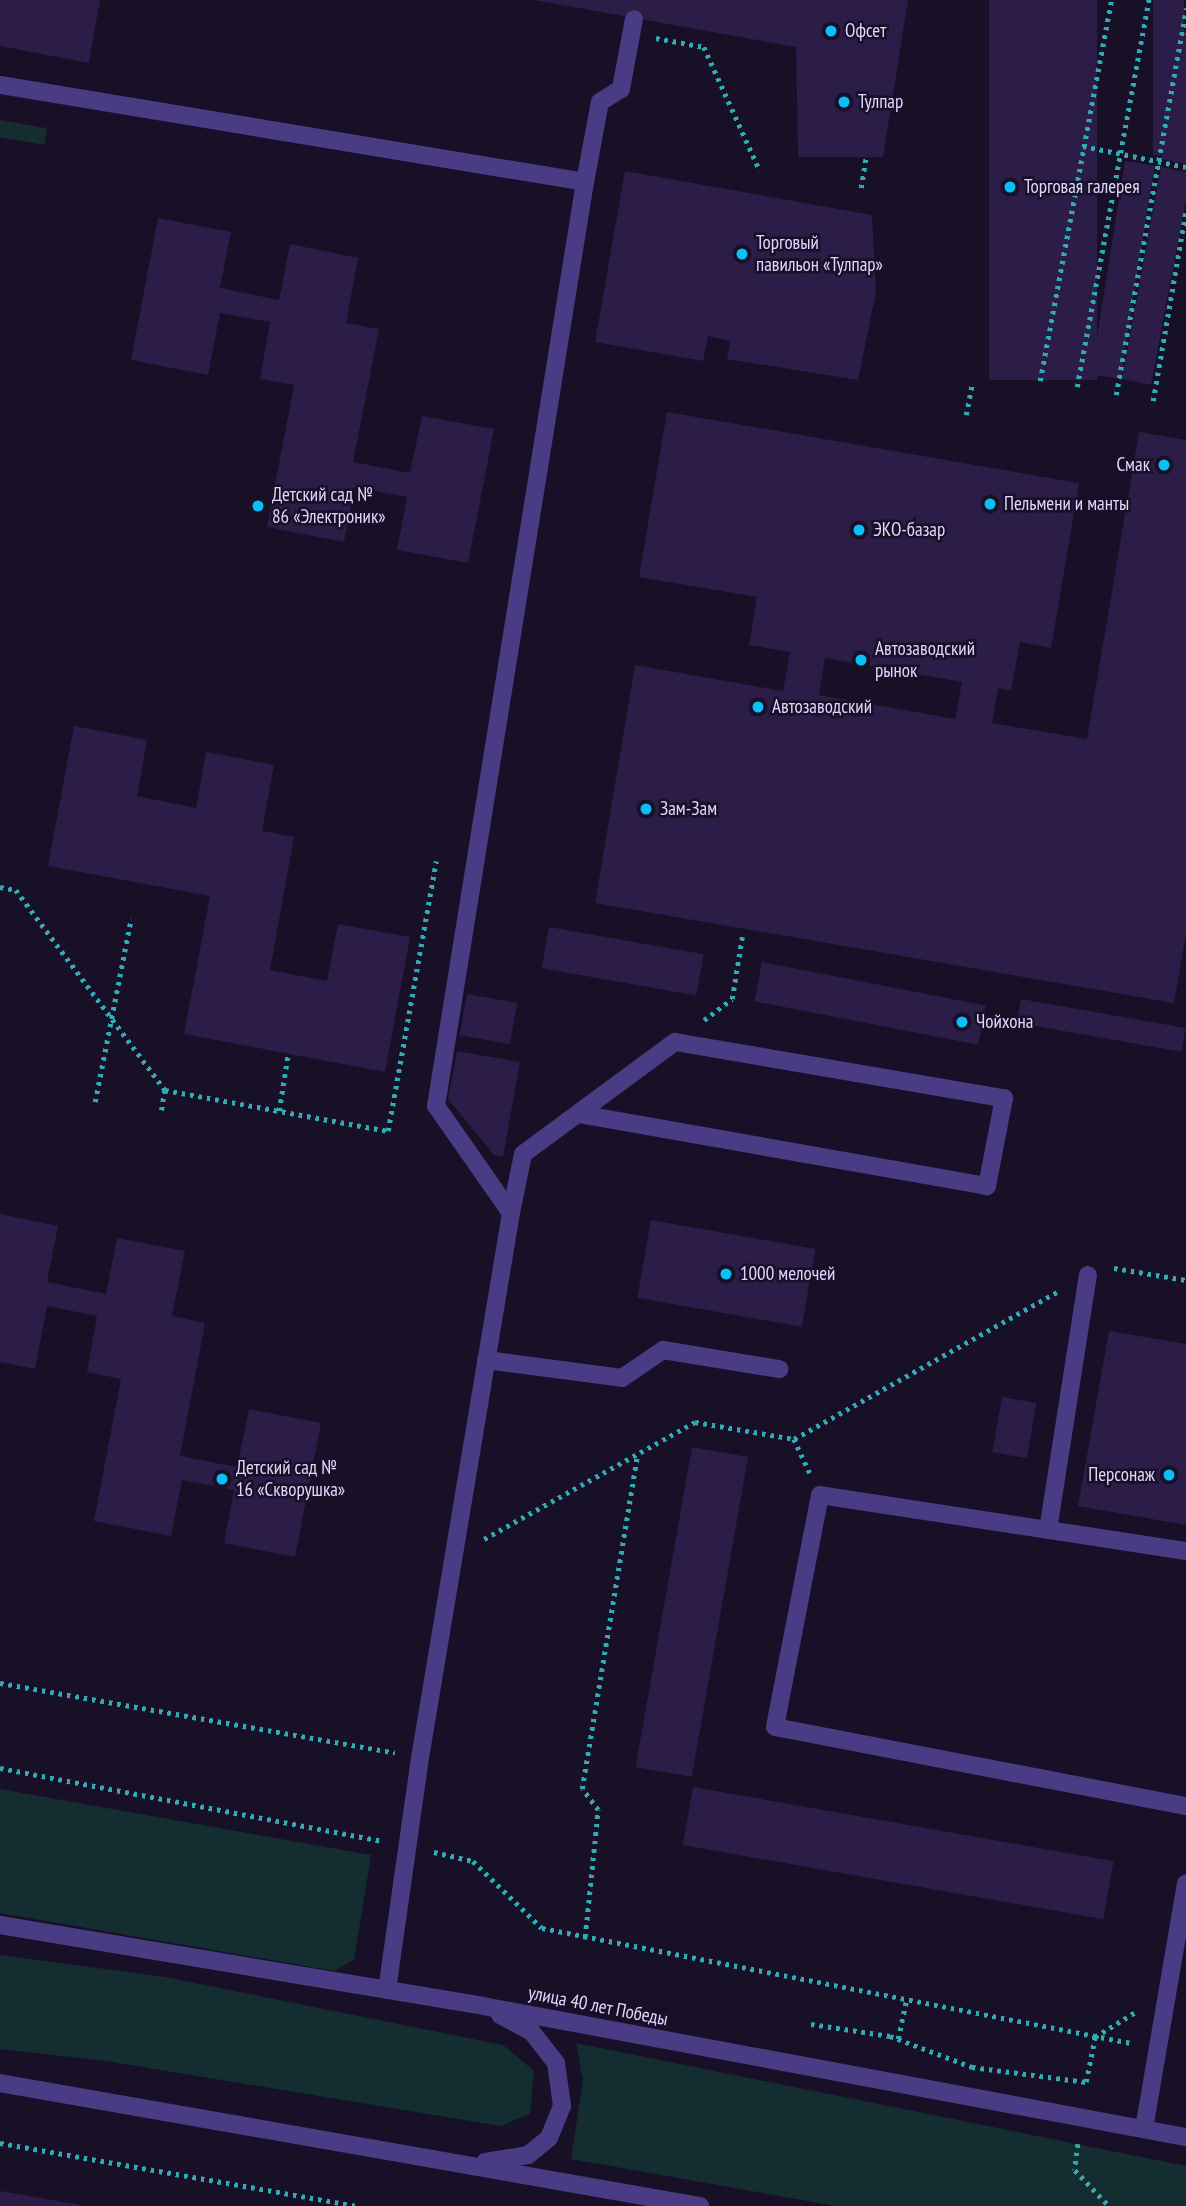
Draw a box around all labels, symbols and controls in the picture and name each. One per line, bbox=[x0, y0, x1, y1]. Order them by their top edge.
place label: Офсет bbox=[845, 20, 886, 42]
marker: Офсет bbox=[823, 23, 839, 39]
place label: Тулпар bbox=[858, 91, 903, 113]
marker: Тулпар bbox=[836, 94, 852, 110]
place label: Торговая галерея bbox=[1024, 176, 1140, 198]
marker: Торговая галерея bbox=[1002, 179, 1018, 195]
place label: Торговый павильон «Тулпар» bbox=[756, 232, 883, 276]
marker: Торговый павильон «Тулпар» bbox=[734, 246, 750, 262]
place label: Смак bbox=[1116, 454, 1150, 476]
marker: Смак bbox=[1156, 457, 1172, 473]
place label: Детский сад № 86 «Электроник» bbox=[272, 484, 386, 528]
place label: Пельмени и манты bbox=[1004, 493, 1129, 515]
marker: Пельмени и манты bbox=[982, 496, 998, 512]
marker: Детский сад № 86 «Электроник» bbox=[250, 498, 266, 514]
place label: ЭКО-базар bbox=[873, 519, 945, 541]
marker: ЭКО-базар bbox=[851, 522, 867, 538]
place label: Автозаводский рынок bbox=[875, 638, 975, 682]
marker: Автозаводский рынок bbox=[853, 652, 869, 668]
place label: Автозаводский bbox=[772, 696, 872, 718]
marker: Автозаводский bbox=[750, 699, 766, 715]
place label: Зам-Зам bbox=[660, 798, 717, 820]
marker: Зам-Зам bbox=[638, 801, 654, 817]
place label: Чойхона bbox=[976, 1011, 1033, 1033]
marker: Чойхона bbox=[954, 1014, 970, 1030]
place label: 1000 мелочей bbox=[740, 1263, 835, 1285]
marker: 1000 мелочей bbox=[718, 1266, 734, 1282]
place label: Детский сад № 16 «Скворушка» bbox=[236, 1457, 345, 1501]
place label: Персонаж bbox=[1088, 1464, 1155, 1486]
marker: Персонаж bbox=[1161, 1467, 1177, 1483]
marker: Детский сад № 16 «Скворушка» bbox=[214, 1471, 230, 1487]
street label: улица 40 лет Победы bbox=[526, 1981, 670, 2031]

